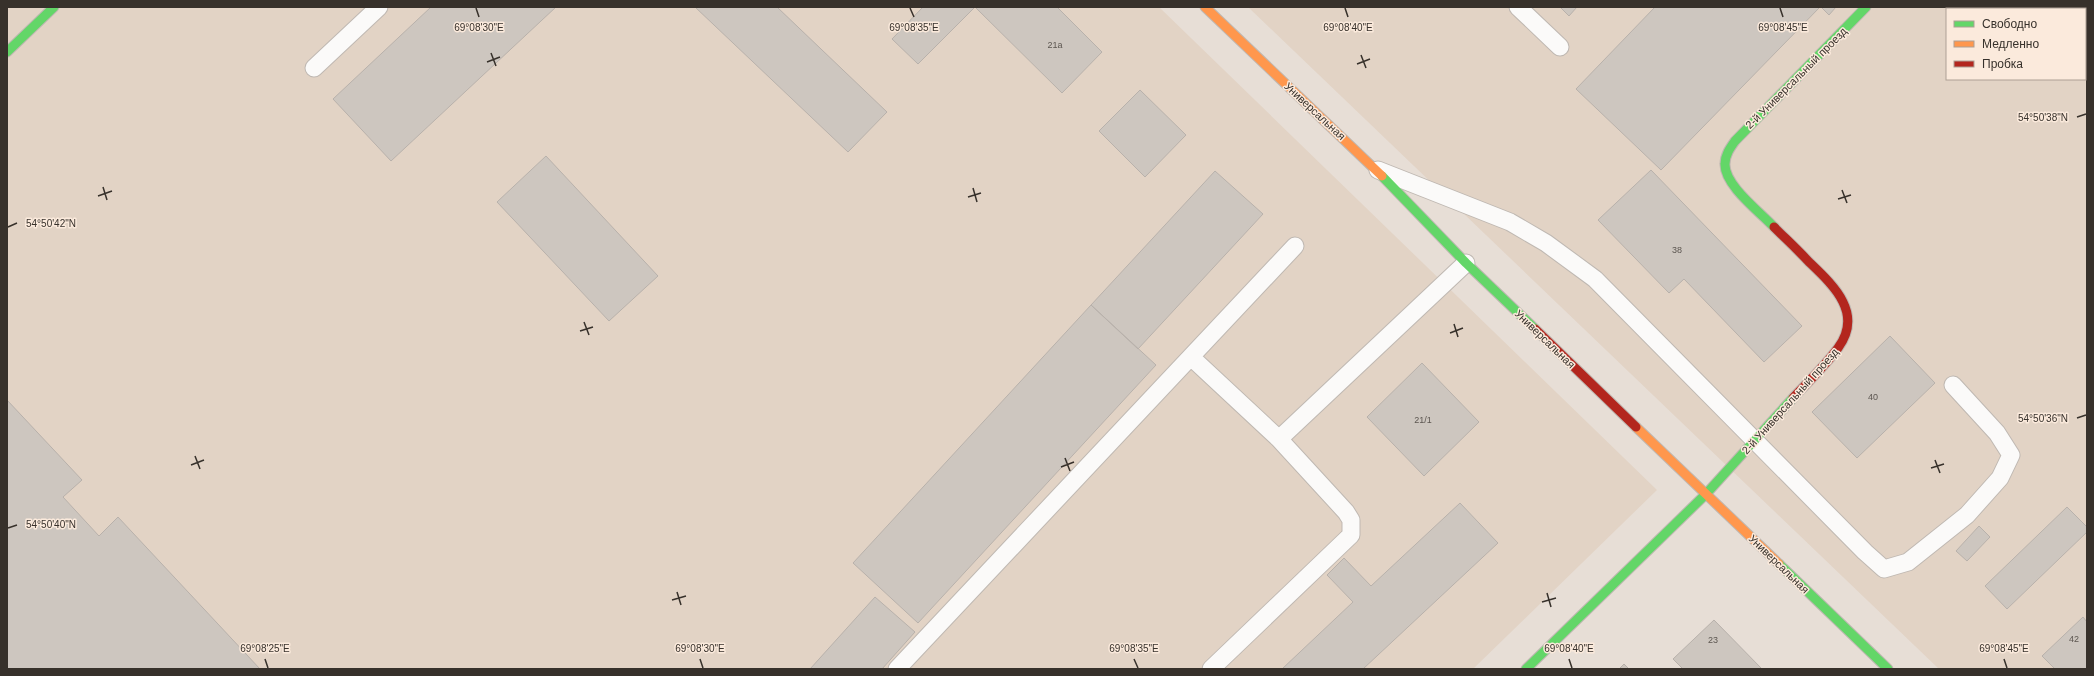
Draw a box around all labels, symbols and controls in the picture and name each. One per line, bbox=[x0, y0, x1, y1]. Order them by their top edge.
legend bbox=[1946, 8, 2086, 80]
text: Свободно bbox=[1982, 17, 2037, 31]
text: 69°08'30"E bbox=[454, 22, 504, 33]
text: 69°08'35"E bbox=[889, 22, 939, 33]
text: 69°08'40"E bbox=[1323, 22, 1373, 33]
text: 69°08'45"E bbox=[1758, 22, 1808, 33]
street label: 2-й Универсальный проезд bbox=[1743, 25, 1849, 131]
text: Медленно bbox=[1982, 37, 2039, 51]
house number: 21а bbox=[1047, 40, 1063, 50]
text: Пробка bbox=[1982, 57, 2023, 71]
street label: Универсальная bbox=[1282, 80, 1348, 142]
text: 54°50'38"N bbox=[2018, 112, 2068, 123]
text: 54°50'42"N bbox=[26, 218, 76, 229]
house number: 38 bbox=[1672, 245, 1682, 255]
street label: Универсальная bbox=[1513, 307, 1577, 371]
street label: 2-й Универсальный проезд bbox=[1739, 345, 1841, 456]
house number: 40 bbox=[1868, 392, 1878, 402]
text: 54°50'36"N bbox=[2018, 413, 2068, 424]
house number: 21/1 bbox=[1414, 415, 1432, 425]
text: 54°50'40"N bbox=[26, 519, 76, 530]
street label: Универсальная bbox=[1747, 532, 1811, 596]
house number: 42 bbox=[2069, 634, 2079, 644]
house number: 23 bbox=[1708, 635, 1718, 645]
text: 69°08'25"E bbox=[240, 643, 290, 654]
text: 69°08'30"E bbox=[675, 643, 725, 654]
text: 69°08'35"E bbox=[1109, 643, 1159, 654]
text: 69°08'40"E bbox=[1544, 643, 1594, 654]
text: 69°08'45"E bbox=[1979, 643, 2029, 654]

